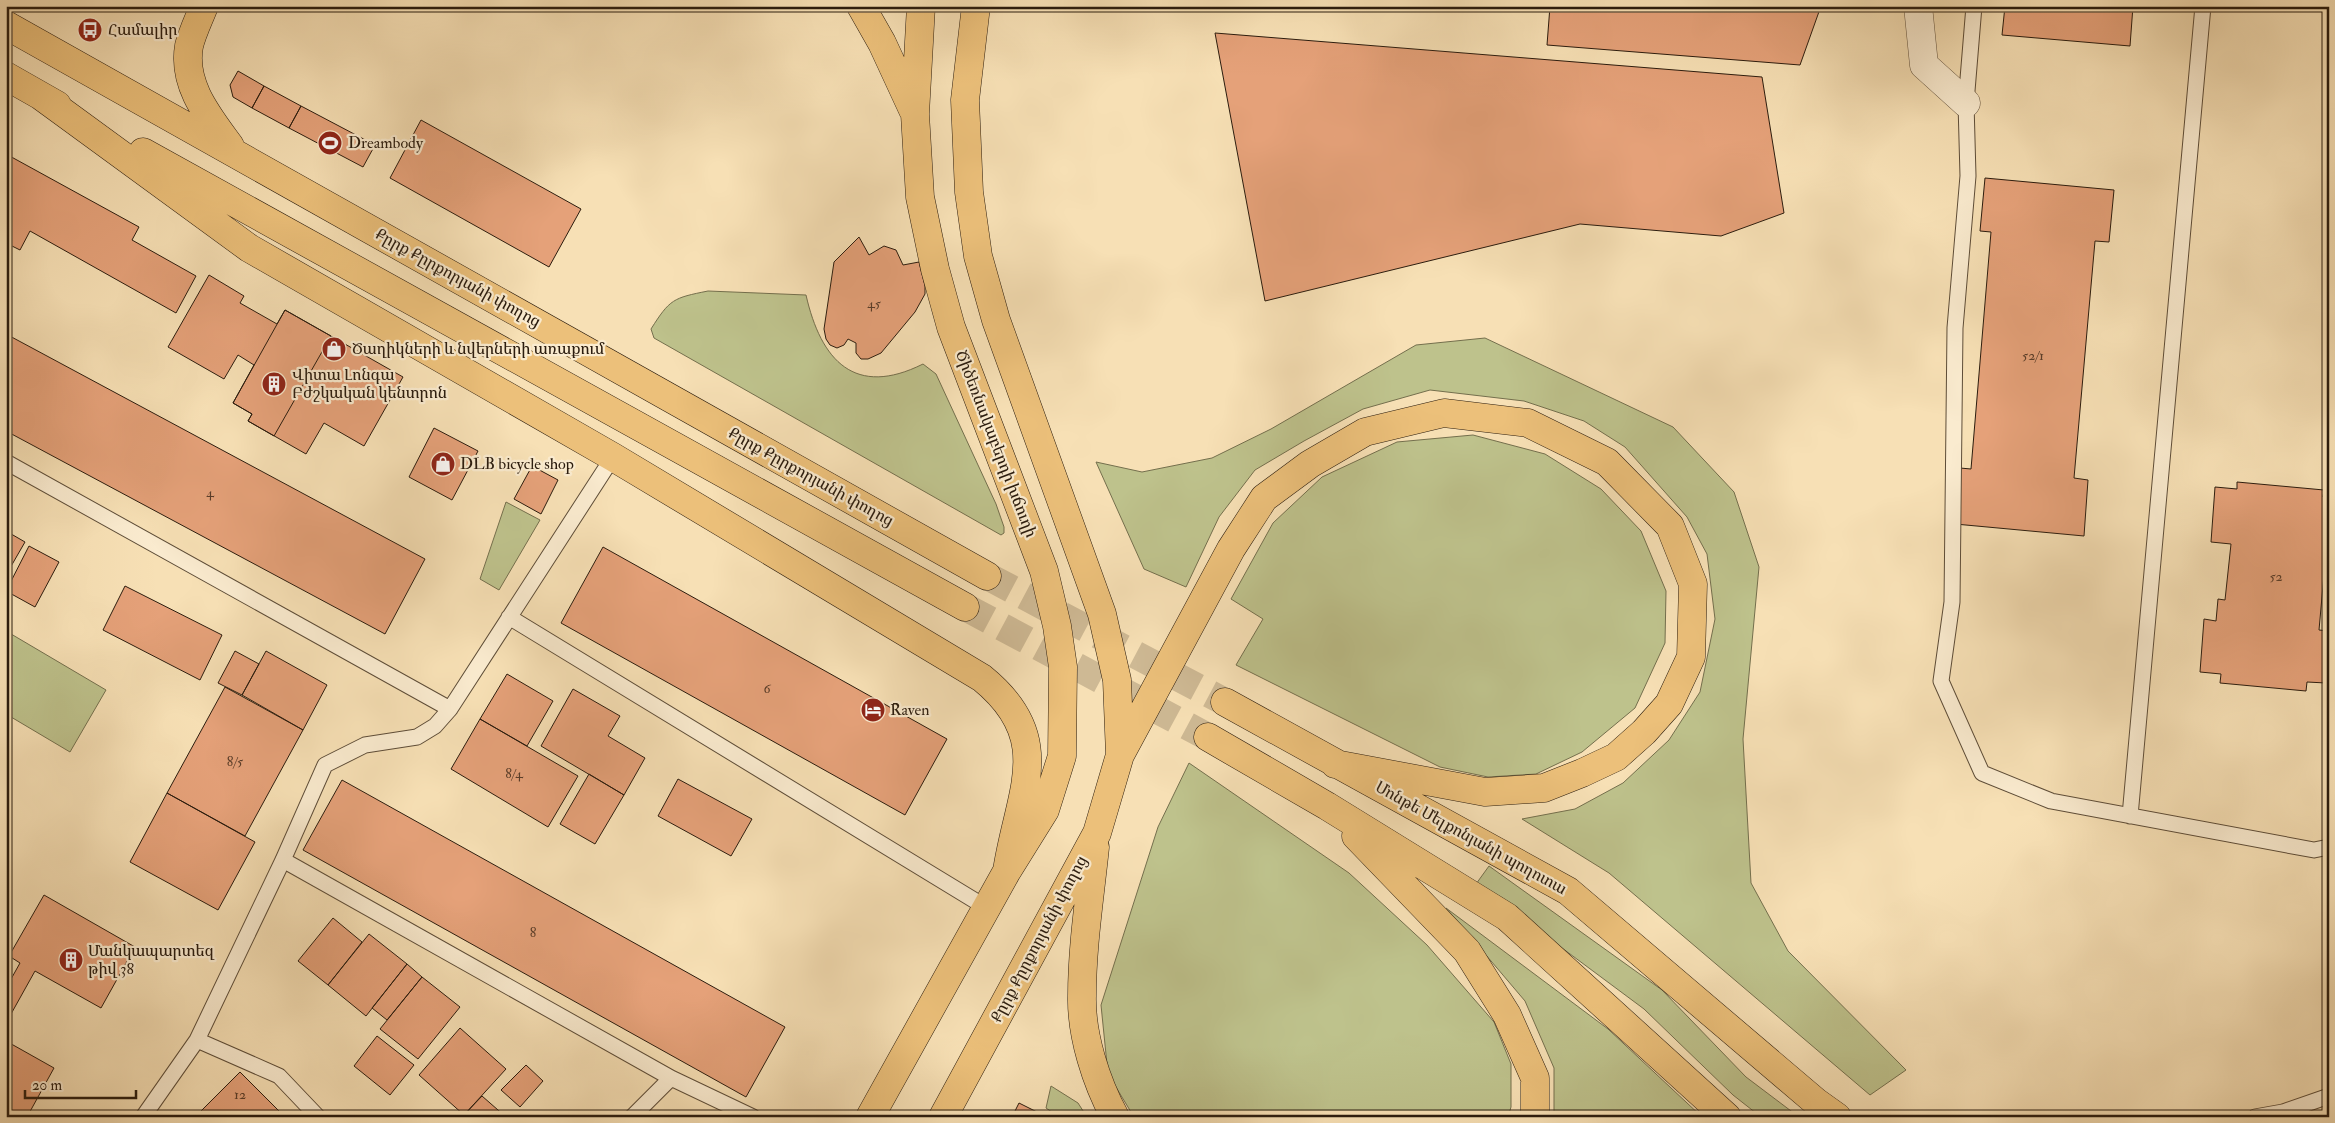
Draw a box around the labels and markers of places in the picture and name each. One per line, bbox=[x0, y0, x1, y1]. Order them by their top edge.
bus stop icon: Համալիր bbox=[77, 17, 103, 43]
place label: Համալիր bbox=[108, 20, 177, 40]
sports icon: Dreambody bbox=[317, 130, 343, 156]
place label: Dreambody bbox=[348, 133, 424, 153]
shop icon: Ծաղիկների և նվերների առաքում bbox=[321, 336, 347, 362]
place label: Ծաղիկների և նվերների առաքում bbox=[352, 339, 605, 359]
place label: Վիտա Լոնգա Բժշկական կենտրոն bbox=[292, 365, 447, 403]
building icon: Վիտա Լոնգա Բժշկական կենտրոն bbox=[261, 371, 287, 397]
shop icon: DLB bicycle shop bbox=[430, 451, 456, 477]
place label: DLB bicycle shop bbox=[460, 454, 574, 475]
hotel icon: Raven bbox=[860, 697, 886, 723]
place label: Raven bbox=[890, 700, 929, 720]
place label: Մանկապարտեզ թիվ 38 bbox=[88, 941, 214, 979]
building icon: Մանկապարտեզ թիվ 38 bbox=[58, 947, 84, 973]

